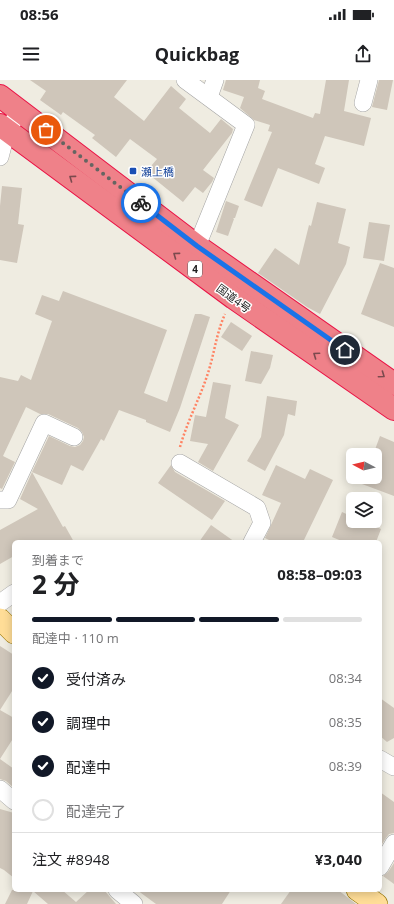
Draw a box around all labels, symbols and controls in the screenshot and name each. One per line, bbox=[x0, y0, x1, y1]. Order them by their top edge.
text: 08:56 bbox=[20, 4, 59, 24]
text: Quickbag bbox=[155, 42, 239, 66]
icon: menu bbox=[20, 43, 42, 65]
icon: share bbox=[352, 43, 374, 65]
pin bbox=[29, 113, 63, 147]
icon: bag bbox=[35, 119, 57, 141]
place label: 瀬上橋 bbox=[141, 164, 174, 179]
marker: 瀬上橋 bbox=[128, 166, 138, 176]
one-way arrow bbox=[69, 176, 76, 183]
courier bbox=[121, 183, 161, 223]
icon: bike bbox=[130, 192, 152, 214]
one-way arrow bbox=[173, 252, 180, 260]
road number: 4 bbox=[188, 261, 202, 277]
street label: 国道4号 bbox=[214, 280, 254, 316]
pin bbox=[328, 333, 362, 367]
icon: home bbox=[334, 339, 356, 361]
one-way arrow bbox=[313, 352, 320, 360]
one-way arrow bbox=[377, 370, 384, 377]
north arrow bbox=[346, 448, 382, 484]
map controls bbox=[346, 448, 382, 528]
button: layers bbox=[346, 492, 382, 528]
text: 到着まで bbox=[32, 551, 84, 569]
text: 08:58–09:03 bbox=[277, 564, 362, 584]
text: 2 分 bbox=[32, 566, 80, 602]
text: 配達中 · 110 m bbox=[32, 629, 119, 647]
icon: check bbox=[32, 667, 54, 689]
text: 受付済み bbox=[66, 669, 126, 689]
text: 08:34 bbox=[329, 669, 362, 687]
icon: check bbox=[32, 711, 54, 733]
text: 調理中 bbox=[66, 713, 111, 733]
text: 08:35 bbox=[329, 713, 362, 731]
icon: check bbox=[32, 755, 54, 777]
text: 配達中 bbox=[66, 757, 111, 777]
text: 08:39 bbox=[329, 757, 362, 775]
text: 配達完了 bbox=[66, 801, 126, 821]
text: 注文 #8948 bbox=[32, 849, 110, 869]
text: ¥3,040 bbox=[315, 849, 362, 869]

